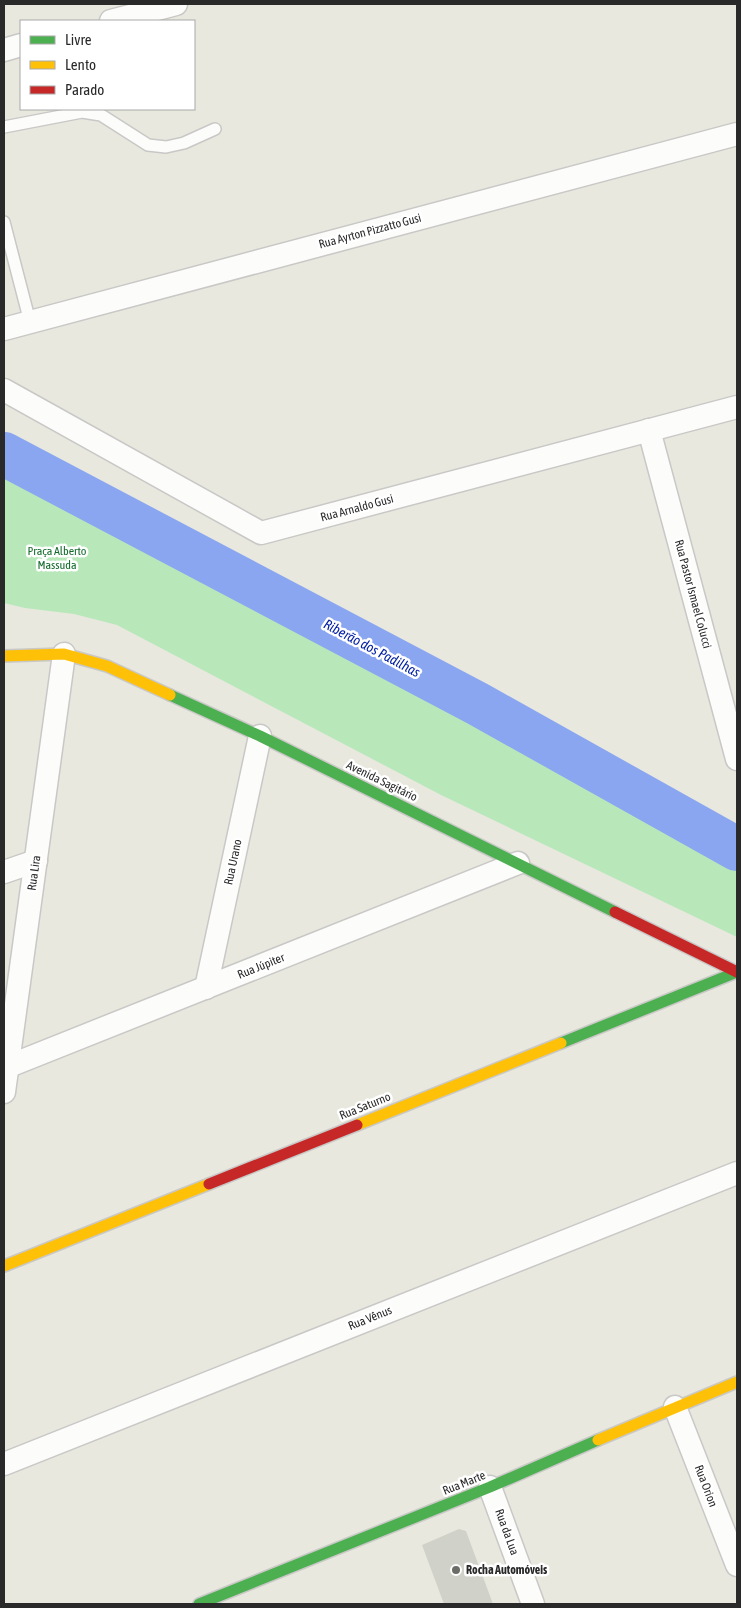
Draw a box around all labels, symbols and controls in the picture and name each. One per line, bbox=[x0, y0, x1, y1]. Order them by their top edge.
legend bbox=[20, 20, 195, 110]
text: Livre bbox=[65, 31, 92, 48]
text: Lento bbox=[65, 56, 96, 73]
text: Parado bbox=[65, 81, 104, 98]
street label: Rua Ayrton Pizzatto Gusi bbox=[317, 211, 423, 251]
street label: Rua Arnaldo Gusi bbox=[319, 492, 395, 524]
street label: Rua Pastor Ismael Colucci bbox=[672, 538, 714, 650]
park label: Praça Alberto Massuda bbox=[27, 544, 87, 572]
water label: Riberão dos Padilhas bbox=[321, 616, 423, 680]
street label: Avenida Sagitário bbox=[344, 758, 420, 804]
street label: Rua Urano bbox=[221, 837, 245, 886]
street label: Rua Lira bbox=[25, 855, 43, 891]
street label: Rua Júpiter bbox=[235, 950, 287, 982]
street label: Rua Saturno bbox=[337, 1089, 393, 1123]
street label: Rua Vênus bbox=[346, 1303, 394, 1333]
street label: Rua Orion bbox=[692, 1463, 720, 1509]
street label: Rua Marte bbox=[441, 1468, 487, 1498]
street label: Rua da Lua bbox=[492, 1507, 522, 1557]
place label: Rocha Automóveis bbox=[466, 1563, 548, 1577]
marker: Rocha Automóveis bbox=[450, 1564, 462, 1576]

